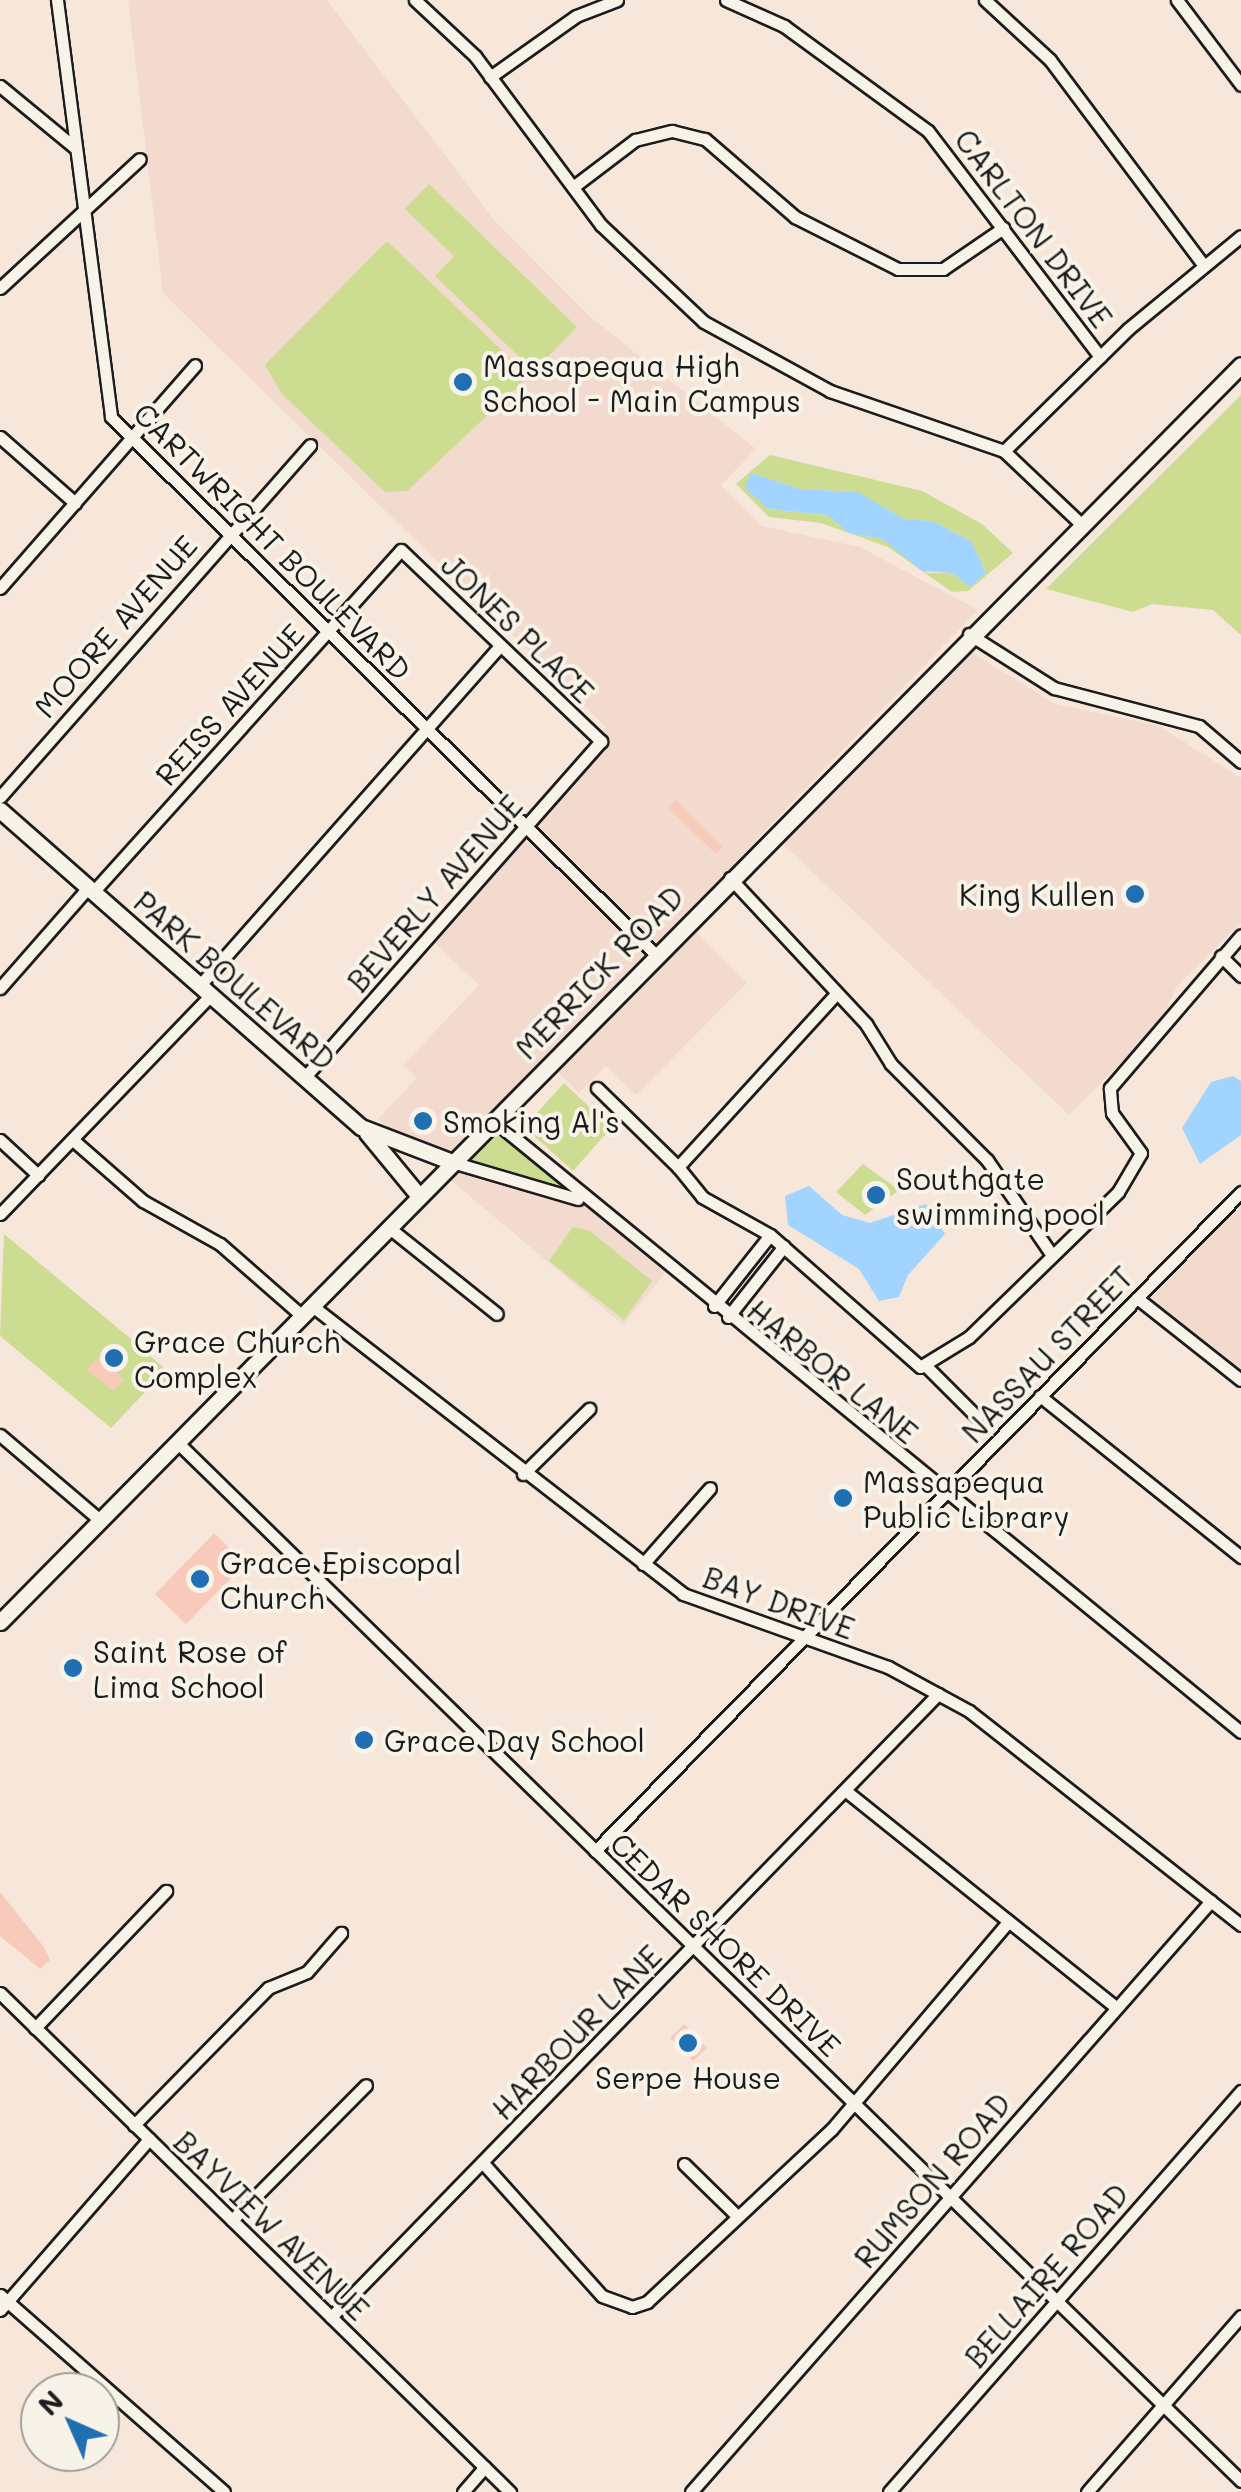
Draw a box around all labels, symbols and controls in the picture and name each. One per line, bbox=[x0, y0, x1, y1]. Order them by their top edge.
street label: CARLTON DRIVE bbox=[948, 122, 1120, 334]
place label: Massapequa High School - Main Campus bbox=[483, 347, 801, 418]
marker: Massapequa High School - Main Campus bbox=[452, 371, 474, 393]
street label: CARTWRIGHT BOULEVARD bbox=[127, 395, 419, 687]
street label: MOORE AVENUE bbox=[26, 528, 204, 724]
street label: JONES PLACE bbox=[434, 546, 602, 710]
street label: REISS AVENUE bbox=[147, 616, 311, 792]
street label: BEVERLY AVENUE bbox=[339, 787, 529, 999]
place label: King Kullen bbox=[959, 876, 1115, 912]
street label: MERRICK ROAD bbox=[507, 878, 691, 1066]
street label: PARK BOULEVARD bbox=[127, 883, 343, 1077]
marker: King Kullen bbox=[1124, 883, 1146, 905]
place label: Smoking Al's bbox=[443, 1103, 620, 1139]
marker: Smoking Al's bbox=[412, 1110, 434, 1132]
place label: Southgate swimming pool bbox=[896, 1160, 1105, 1230]
marker: Southgate swimming pool bbox=[865, 1184, 887, 1206]
street label: NASSAU STREET bbox=[954, 1258, 1140, 1450]
street label: HARBOR LANE bbox=[741, 1291, 925, 1451]
place label: Grace Church Complex bbox=[134, 1323, 340, 1394]
marker: Grace Church Complex bbox=[103, 1347, 125, 1369]
place label: Massapequa Public Library bbox=[863, 1463, 1069, 1534]
marker: Massapequa Public Library bbox=[832, 1487, 854, 1509]
place label: Grace Episcopal Church bbox=[220, 1544, 461, 1614]
street label: BAY DRIVE bbox=[699, 1558, 859, 1646]
marker: Grace Episcopal Church bbox=[189, 1568, 211, 1590]
place label: Saint Rose of Lima School bbox=[93, 1633, 286, 1704]
marker: Saint Rose of Lima School bbox=[62, 1657, 84, 1679]
place label: Grace Day School bbox=[384, 1722, 645, 1758]
marker: Grace Day School bbox=[353, 1729, 375, 1751]
street label: CEDAR SHORE DRIVE bbox=[603, 1825, 849, 2063]
street label: HARBOUR LANE bbox=[484, 1937, 668, 2127]
marker: Serpe House bbox=[677, 2032, 699, 2054]
place label: Serpe House bbox=[595, 2059, 781, 2095]
street label: RUMSON ROAD bbox=[846, 2085, 1018, 2275]
street label: BAYVIEW AVENUE bbox=[167, 2123, 377, 2327]
street label: BELLAIRE ROAD bbox=[956, 2176, 1136, 2374]
north arrow bbox=[20, 2372, 120, 2472]
text: N bbox=[30, 2382, 70, 2422]

